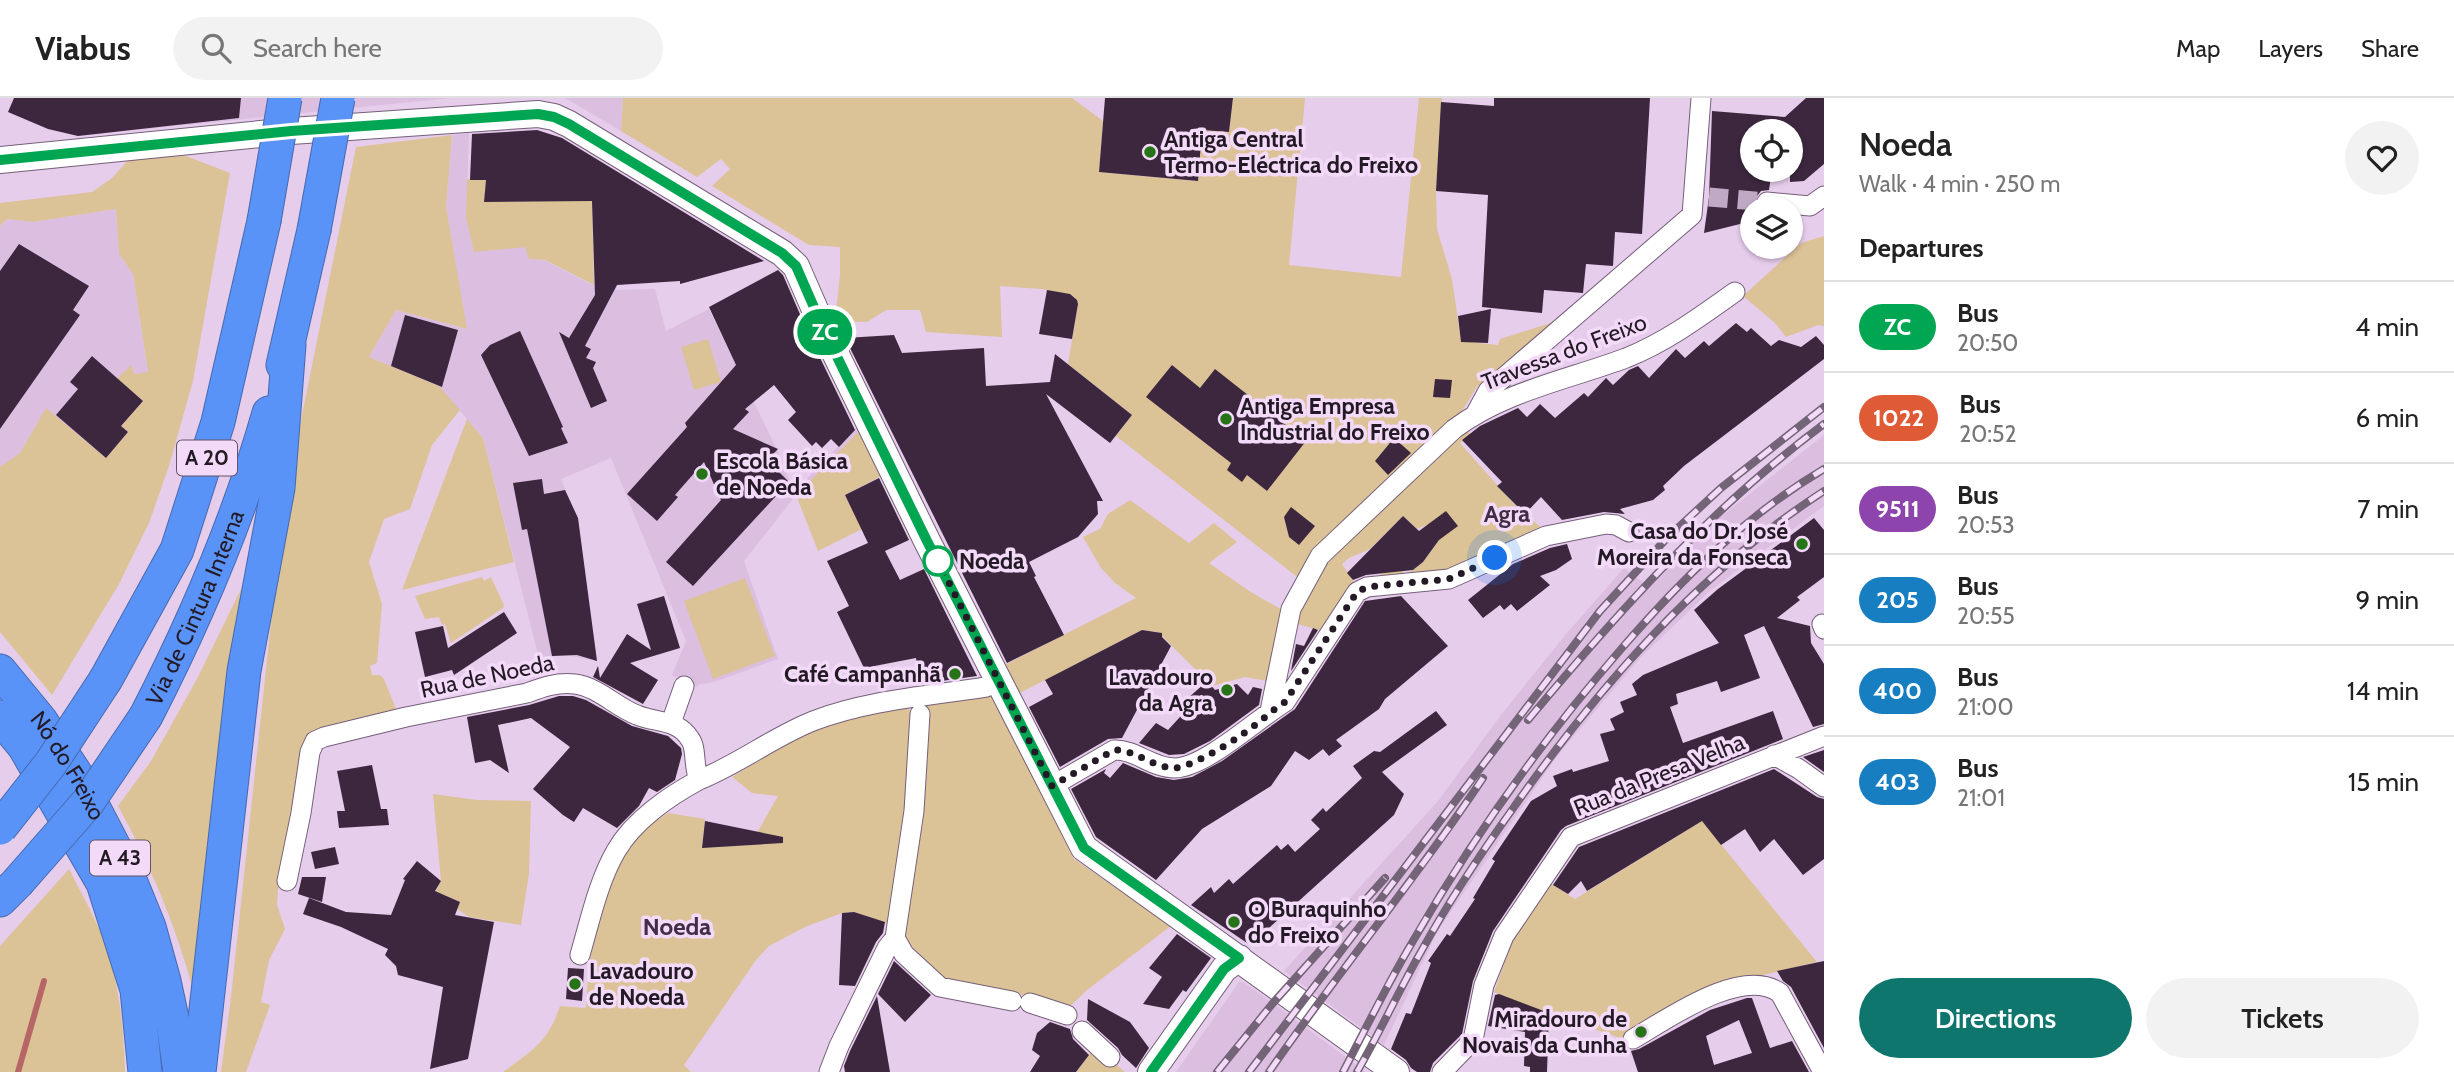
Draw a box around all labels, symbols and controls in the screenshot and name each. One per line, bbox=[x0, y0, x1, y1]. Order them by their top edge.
search box bbox=[173, 17, 663, 80]
text: Viabus bbox=[35, 28, 131, 68]
icon: search bbox=[197, 29, 235, 67]
text: Search here bbox=[253, 32, 382, 64]
text: Map bbox=[2176, 34, 2220, 63]
text: Layers bbox=[2258, 34, 2323, 63]
text: Share bbox=[2361, 34, 2419, 63]
map controls bbox=[1740, 119, 1803, 259]
button: locate bbox=[1740, 119, 1803, 182]
button: heart bbox=[2345, 121, 2419, 195]
text: Noeda bbox=[1859, 124, 1952, 164]
place label: Antiga Central Termo-Eléctrica do Freixo bbox=[1164, 125, 1418, 179]
marker: Antiga Central Termo-Eléctrica do Freixo bbox=[1142, 144, 1158, 160]
text: Walk · 4 min · 250 m bbox=[1859, 170, 2061, 198]
button: layers bbox=[1740, 196, 1803, 259]
text: Departures bbox=[1859, 232, 1983, 264]
text: Bus bbox=[1957, 297, 1998, 329]
street label: Travessa do Freixo bbox=[1478, 308, 1650, 396]
line badge: ZC bbox=[794, 309, 856, 355]
text: 4 min bbox=[2355, 311, 2419, 343]
text: ZC bbox=[1884, 312, 1911, 341]
text: ZC bbox=[811, 317, 839, 346]
text: 20:50 bbox=[1957, 329, 2018, 357]
text: Bus bbox=[1959, 388, 2001, 420]
place label: Antiga Empresa Industrial do Freixo bbox=[1240, 392, 1430, 446]
text: 6 min bbox=[2356, 402, 2419, 434]
text: 1022 bbox=[1873, 403, 1924, 432]
marker: Antiga Empresa Industrial do Freixo bbox=[1218, 411, 1234, 427]
text: 20:52 bbox=[1959, 420, 2017, 448]
road number: A 20 bbox=[177, 440, 237, 476]
place label: Escola Básica de Noeda bbox=[716, 447, 849, 501]
marker: Escola Básica de Noeda bbox=[694, 466, 710, 482]
text: Bus bbox=[1957, 479, 1998, 511]
text: 7 min bbox=[2357, 493, 2419, 525]
text: 9511 bbox=[1875, 494, 1920, 523]
district label: Agra bbox=[1484, 499, 1530, 528]
street label: Via de Cintura Interna bbox=[140, 506, 250, 710]
text: 20:53 bbox=[1957, 511, 2015, 539]
place label: Casa do Dr. José Moreira da Fonseca bbox=[1597, 517, 1789, 571]
marker: Casa do Dr. José Moreira da Fonseca bbox=[1794, 536, 1810, 552]
your location bbox=[1477, 540, 1512, 575]
marker: Noeda bbox=[923, 546, 953, 576]
place label: Noeda bbox=[959, 547, 1025, 575]
text: Bus bbox=[1957, 570, 1998, 602]
text: 9 min bbox=[2356, 584, 2419, 616]
text: 205 bbox=[1876, 585, 1919, 614]
text: 20:55 bbox=[1957, 602, 2015, 630]
street label: Rua de Noeda bbox=[418, 648, 556, 704]
place label: Café Campanhã bbox=[784, 660, 942, 688]
text: Bus bbox=[1957, 661, 1998, 693]
place label: Lavadouro da Agra bbox=[1108, 663, 1214, 717]
marker: Café Campanhã bbox=[947, 666, 963, 682]
text: 14 min bbox=[2347, 675, 2419, 707]
text: 400 bbox=[1873, 676, 1922, 705]
marker: Lavadouro da Agra bbox=[1219, 682, 1235, 698]
text: 21:00 bbox=[1957, 693, 2013, 721]
street label: Nó do Freixo bbox=[25, 705, 111, 825]
street label: Rua da Presa Velha bbox=[1570, 728, 1748, 822]
text: Bus bbox=[1957, 752, 1998, 784]
text: 15 min bbox=[2348, 766, 2419, 798]
text: 403 bbox=[1875, 767, 1920, 796]
text: 21:01 bbox=[1957, 784, 2005, 812]
road number: A 43 bbox=[90, 840, 150, 876]
place label: O Buraquinho do Freixo bbox=[1248, 895, 1386, 949]
district label: Noeda bbox=[643, 912, 711, 941]
marker: O Buraquinho do Freixo bbox=[1226, 914, 1242, 930]
place label: Lavadouro de Noeda bbox=[589, 957, 694, 1011]
marker: Lavadouro de Noeda bbox=[567, 976, 583, 992]
button: Directions bbox=[1859, 978, 2132, 1058]
button: Tickets bbox=[2146, 978, 2419, 1058]
place label: Miradouro de Novais da Cunha bbox=[1462, 1005, 1628, 1059]
marker: Miradouro de Novais da Cunha bbox=[1633, 1024, 1649, 1040]

